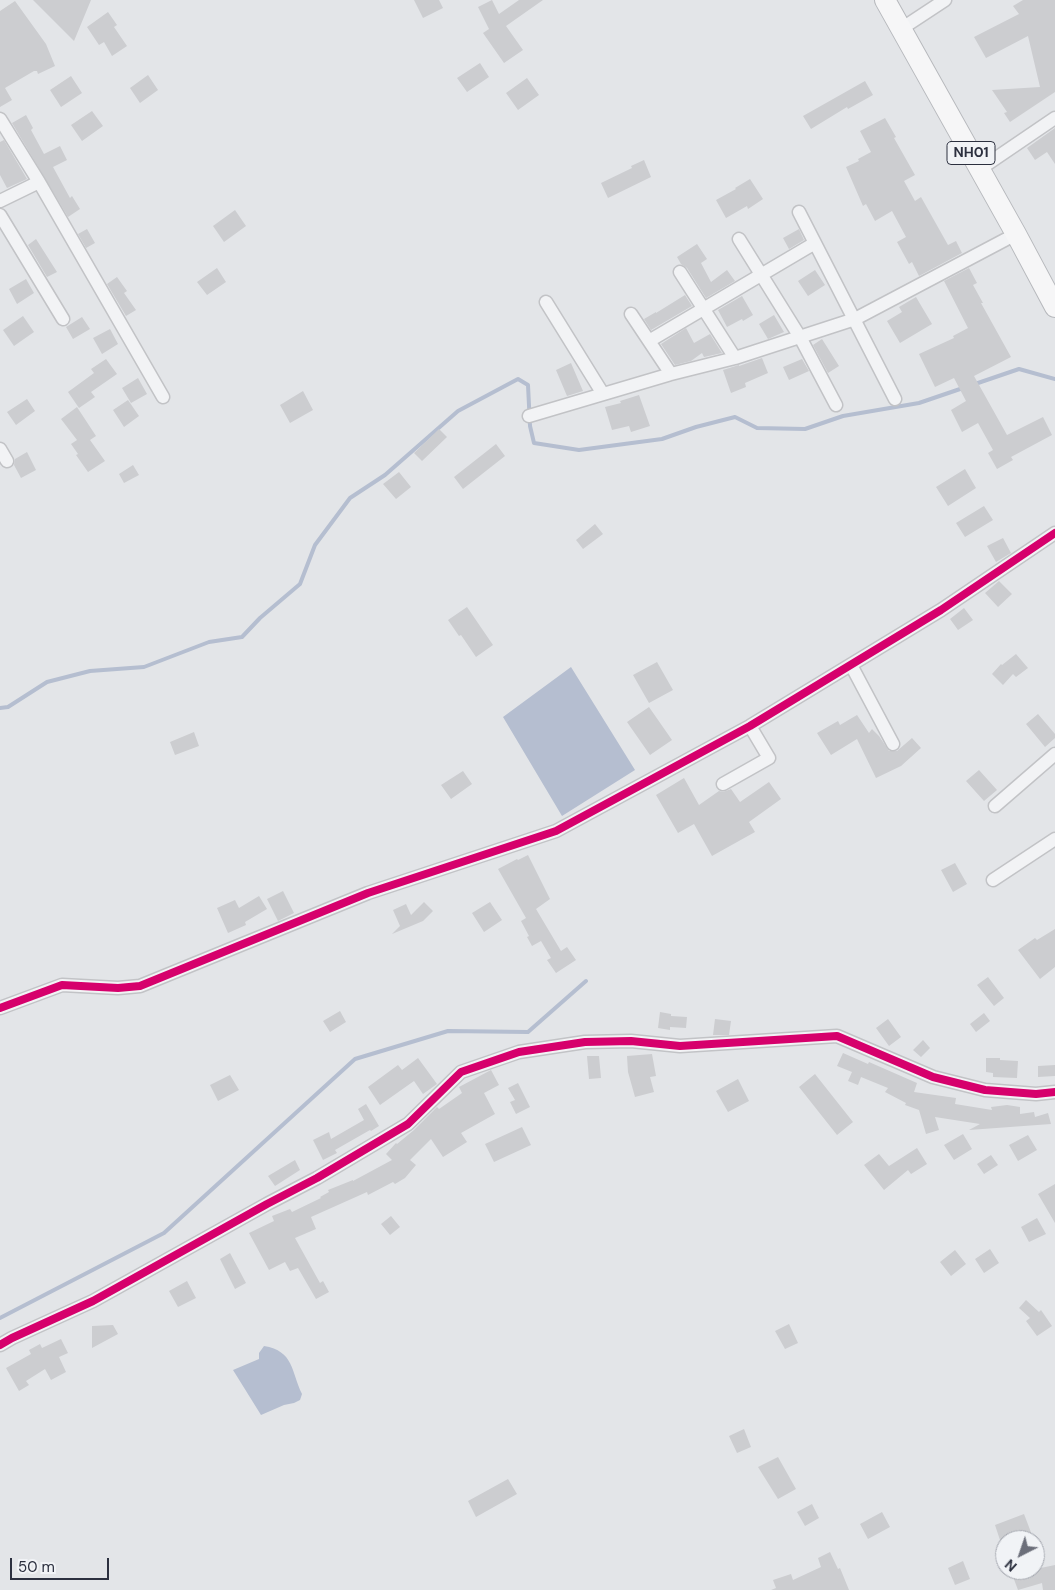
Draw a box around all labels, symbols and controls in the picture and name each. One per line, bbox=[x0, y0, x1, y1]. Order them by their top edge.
road number: NH01 bbox=[947, 142, 995, 164]
north arrow bbox=[995, 1530, 1045, 1580]
scale bar bbox=[12, 1548, 111, 1580]
text: N bbox=[1001, 1555, 1021, 1576]
text: 50 m bbox=[18, 1557, 55, 1577]

